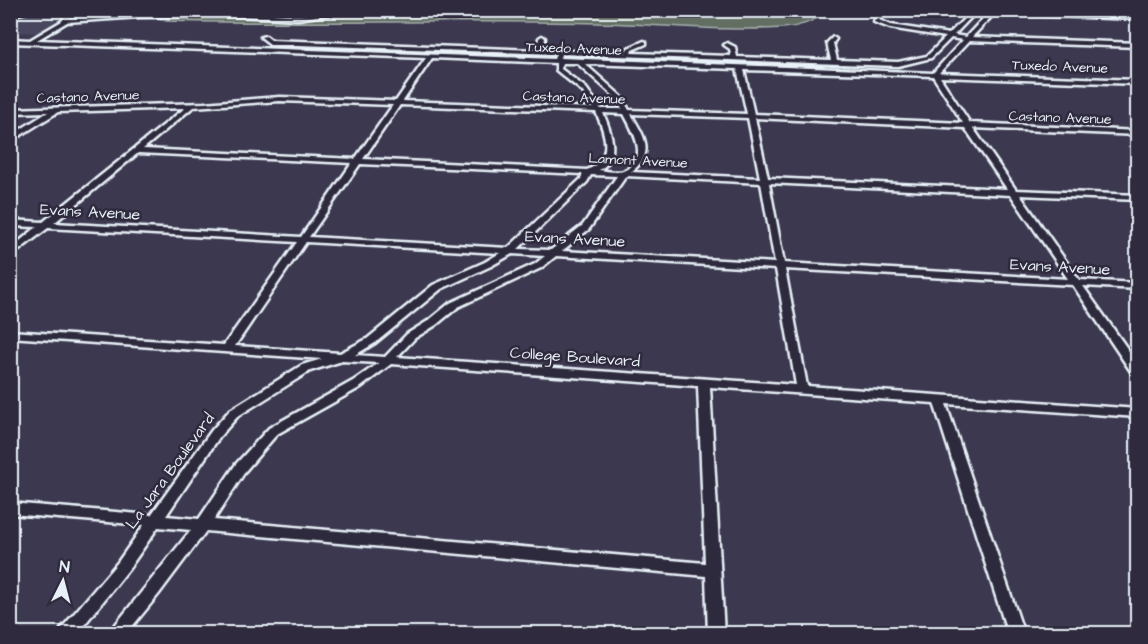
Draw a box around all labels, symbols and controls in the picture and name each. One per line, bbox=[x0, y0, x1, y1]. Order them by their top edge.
street label: Tuxedo Avenue bbox=[526, 37, 623, 61]
street label: Tuxedo Avenue bbox=[1012, 55, 1109, 79]
street label: Castano Avenue bbox=[36, 85, 140, 109]
street label: Castano Avenue bbox=[522, 86, 626, 110]
street label: Castano Avenue bbox=[1008, 106, 1112, 130]
street label: Lamont Avenue bbox=[588, 148, 689, 174]
street label: Evans Avenue bbox=[39, 198, 141, 226]
street label: Evans Avenue bbox=[524, 225, 626, 253]
street label: Evans Avenue bbox=[1009, 253, 1111, 281]
street label: College Boulevard bbox=[509, 341, 641, 374]
street label: La Jara Boulevard bbox=[120, 408, 220, 534]
north arrow bbox=[33, 551, 93, 611]
text: N bbox=[58, 556, 71, 579]

